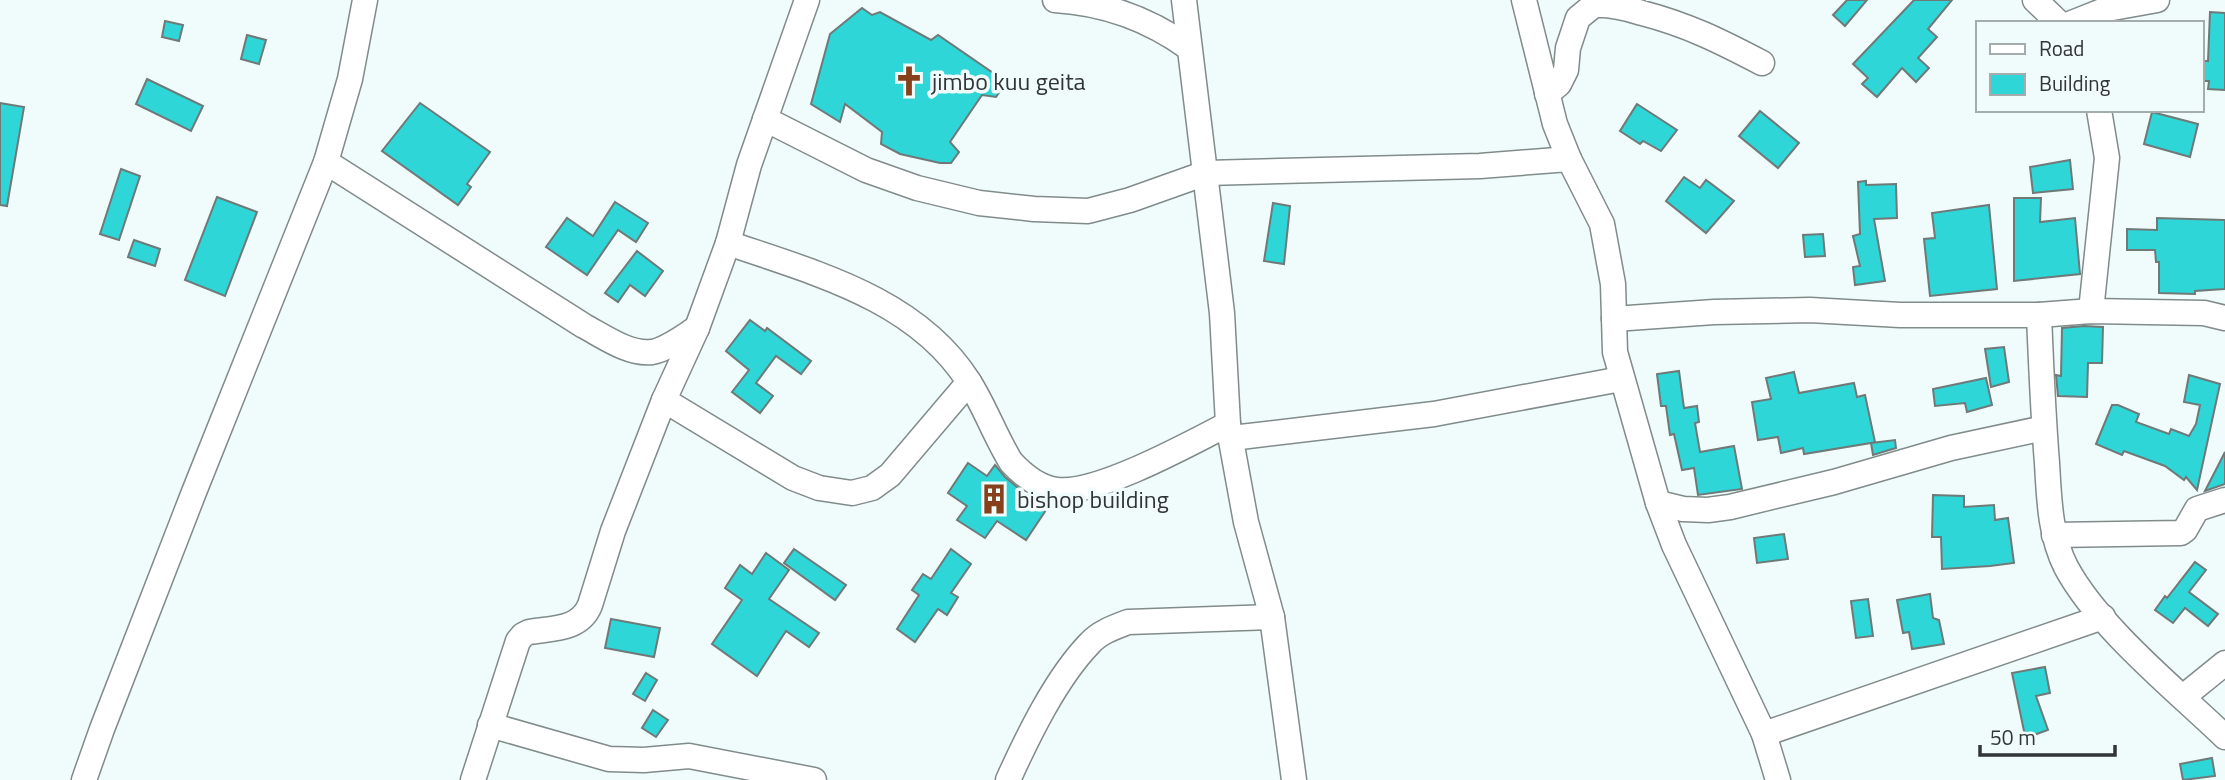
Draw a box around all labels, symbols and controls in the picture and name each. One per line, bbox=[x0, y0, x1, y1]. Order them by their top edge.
legend bbox=[1976, 21, 2204, 112]
text: Road bbox=[2039, 32, 2084, 64]
place label: jimbo kuu geita bbox=[930, 63, 1086, 99]
church icon: jimbo kuu geita bbox=[892, 64, 926, 98]
text: Building bbox=[2039, 67, 2111, 99]
place label: bishop building bbox=[1017, 481, 1169, 517]
building icon: bishop building bbox=[977, 482, 1011, 516]
scale bar bbox=[1980, 714, 2115, 758]
text: 50 m bbox=[1990, 721, 2036, 753]

